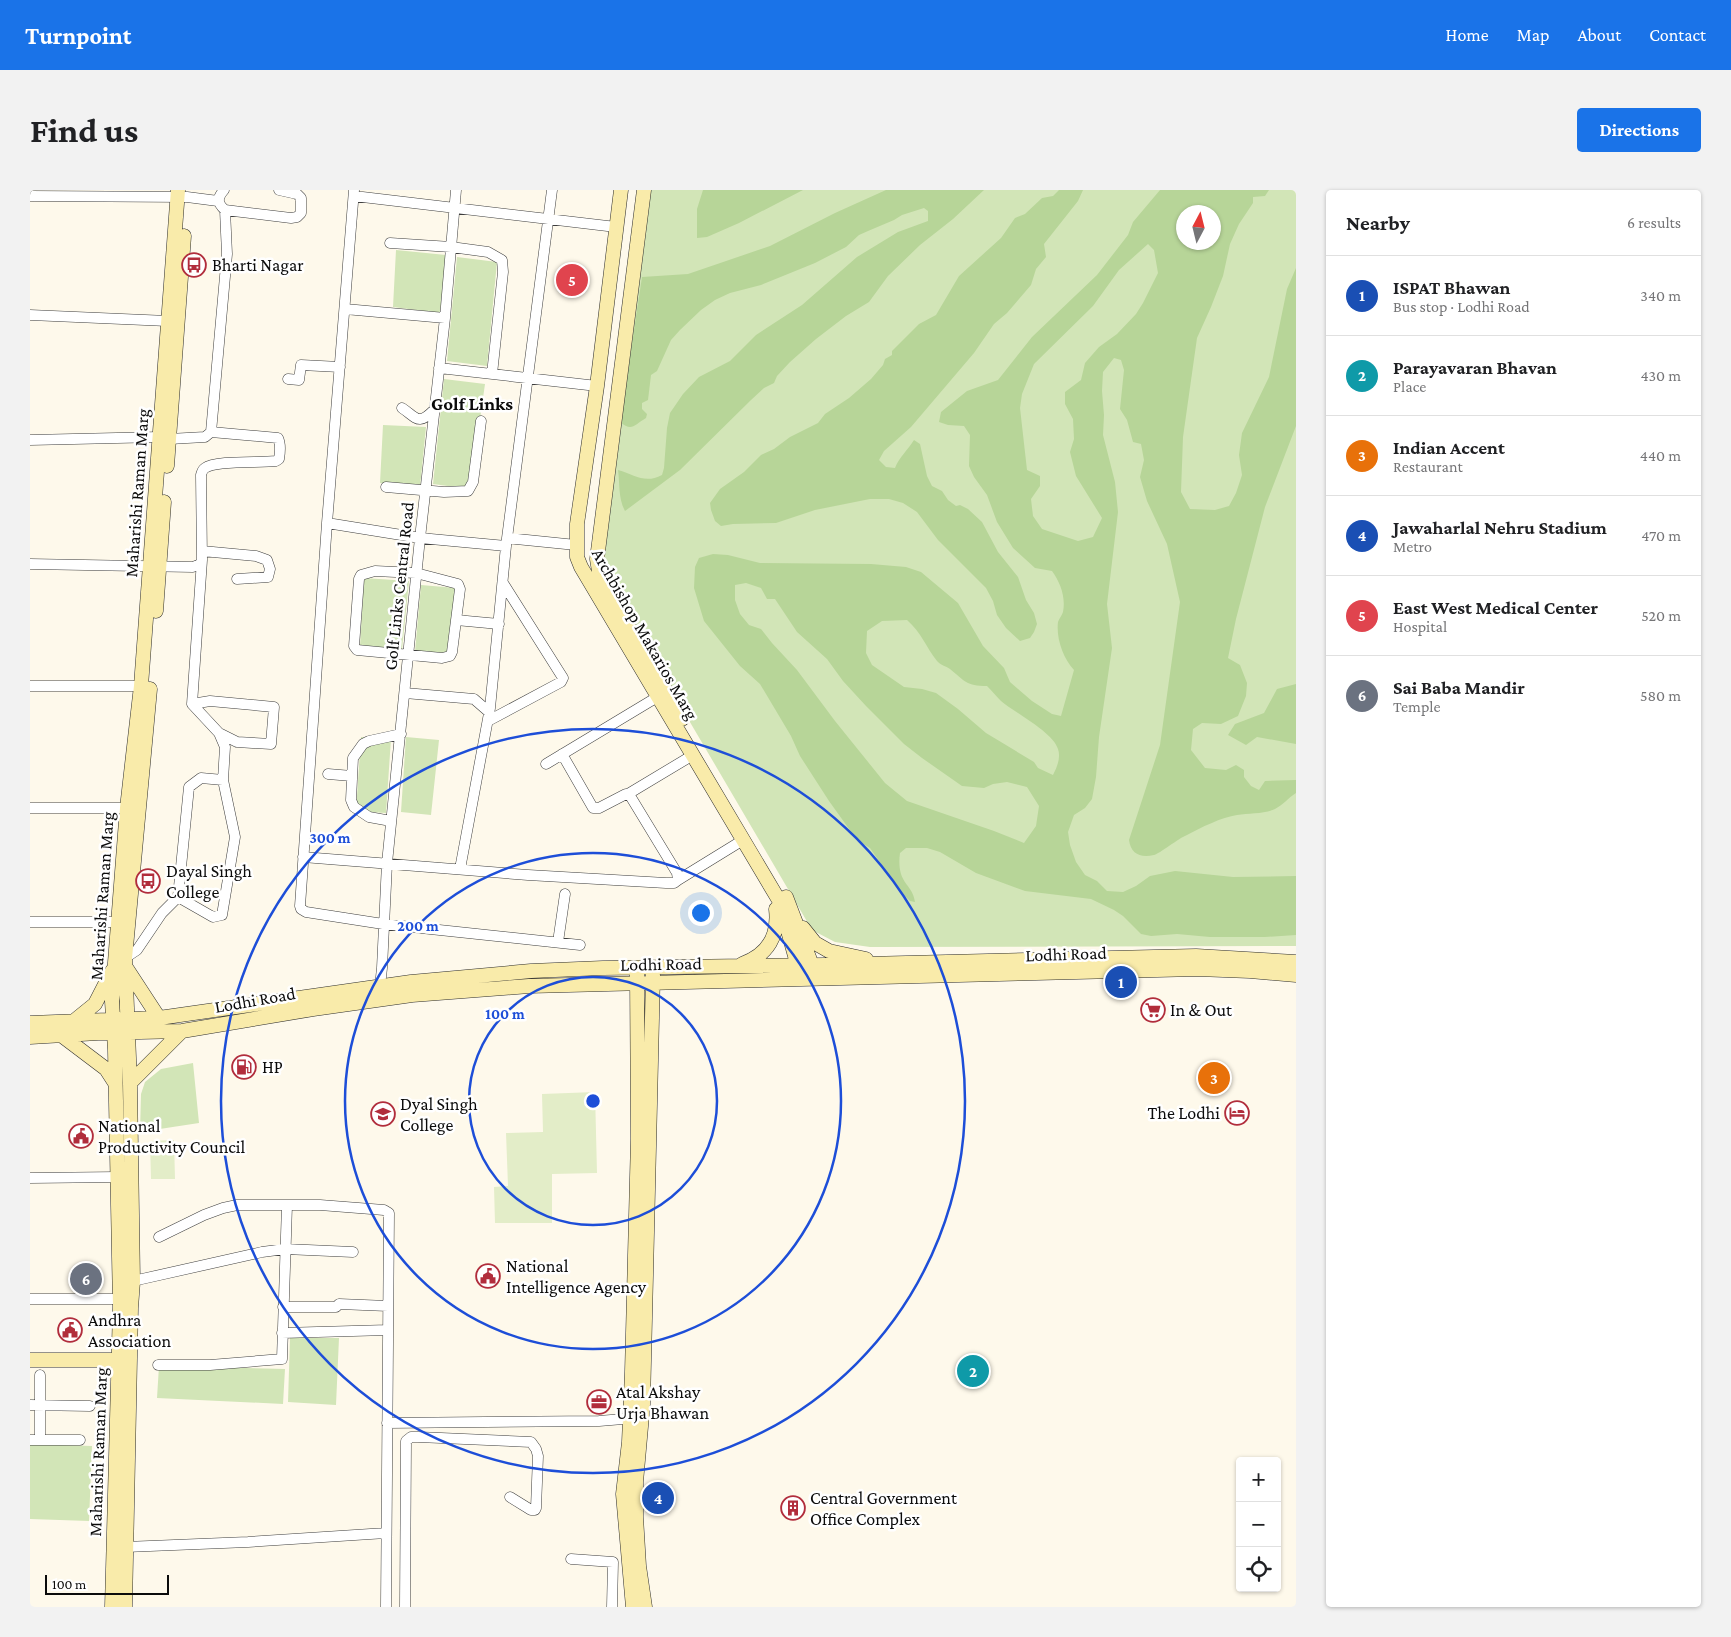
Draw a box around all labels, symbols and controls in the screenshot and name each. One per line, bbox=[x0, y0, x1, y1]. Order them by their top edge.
text: Turnpoint bbox=[25, 22, 131, 49]
text: Home bbox=[1446, 25, 1489, 45]
text: Map bbox=[1517, 25, 1549, 45]
text: About bbox=[1577, 25, 1621, 45]
text: Contact bbox=[1649, 25, 1706, 45]
button: Directions bbox=[1577, 108, 1701, 152]
text: Find us bbox=[30, 111, 138, 150]
north arrow bbox=[1176, 205, 1221, 250]
text: Nearby bbox=[1346, 211, 1410, 235]
text: 6 results bbox=[1627, 214, 1681, 231]
bus stop icon: Bharti Nagar bbox=[181, 252, 207, 278]
place label: Bharti Nagar bbox=[212, 255, 304, 275]
pin: 5 bbox=[556, 261, 588, 299]
text: ISPAT Bhawan bbox=[1393, 277, 1510, 298]
text: 1 bbox=[1359, 287, 1365, 304]
text: 340 m bbox=[1640, 287, 1681, 304]
text: Bus stop · Lodhi Road bbox=[1393, 298, 1530, 315]
text: Parayavaran Bhavan bbox=[1393, 357, 1557, 378]
text: 2 bbox=[1358, 367, 1366, 384]
text: 430 m bbox=[1640, 367, 1681, 384]
text: Place bbox=[1393, 378, 1426, 395]
district label: Golf Links bbox=[431, 393, 513, 414]
street label: Maharishi Raman Marg bbox=[121, 408, 153, 578]
text: Indian Accent bbox=[1393, 437, 1505, 458]
text: 3 bbox=[1358, 447, 1366, 464]
text: 440 m bbox=[1640, 447, 1681, 464]
text: Restaurant bbox=[1393, 458, 1463, 475]
street label: Golf Links Central Road bbox=[380, 500, 418, 671]
text: Jawaharlal Nehru Stadium bbox=[1393, 517, 1607, 538]
text: 4 bbox=[1358, 527, 1366, 544]
text: 470 m bbox=[1641, 527, 1681, 544]
text: Metro bbox=[1393, 538, 1432, 555]
street label: Archbishop Makarios Marg bbox=[588, 545, 702, 723]
text: East West Medical Center bbox=[1393, 597, 1598, 618]
text: 5 bbox=[1358, 607, 1366, 624]
text: 520 m bbox=[1641, 607, 1681, 624]
text: Hospital bbox=[1393, 618, 1447, 635]
text: Sai Baba Mandir bbox=[1393, 677, 1525, 698]
text: 6 bbox=[1358, 687, 1366, 704]
text: 580 m bbox=[1640, 687, 1681, 704]
text: Temple bbox=[1393, 698, 1441, 715]
street label: Maharishi Raman Marg bbox=[86, 811, 118, 981]
text: 300 m bbox=[309, 830, 351, 846]
place label: Dayal Singh College bbox=[166, 861, 252, 902]
bus stop icon: Dayal Singh College bbox=[135, 868, 161, 894]
your location bbox=[688, 900, 714, 926]
text: 200 m bbox=[397, 918, 439, 934]
street label: Lodhi Road bbox=[1025, 943, 1108, 965]
street label: Lodhi Road bbox=[620, 953, 703, 975]
pin: 1 bbox=[1105, 963, 1137, 1001]
street label: Lodhi Road bbox=[213, 983, 297, 1017]
supermarket icon: In & Out bbox=[1140, 997, 1166, 1023]
place label: In & Out bbox=[1170, 1000, 1233, 1020]
text: 100 m bbox=[485, 1006, 525, 1022]
fuel station icon: HP bbox=[231, 1054, 257, 1080]
place label: HP bbox=[262, 1057, 283, 1077]
pin: 3 bbox=[1198, 1059, 1230, 1097]
centre of rings bbox=[584, 1092, 602, 1110]
place label: Dyal Singh College bbox=[400, 1094, 478, 1135]
hotel icon: The Lodhi bbox=[1224, 1100, 1250, 1126]
school or university icon: Dyal Singh College bbox=[370, 1101, 396, 1127]
place label: The Lodhi bbox=[1147, 1103, 1220, 1123]
place label: National Productivity Council bbox=[98, 1116, 246, 1157]
public building icon: National Productivity Council bbox=[68, 1123, 94, 1149]
place label: National Intelligence Agency bbox=[506, 1256, 647, 1297]
pin: 6 bbox=[70, 1260, 102, 1298]
public building icon: National Intelligence Agency bbox=[475, 1263, 501, 1289]
place label: Andhra Association bbox=[88, 1310, 171, 1351]
public building icon: Andhra Association bbox=[57, 1317, 83, 1343]
pin: 2 bbox=[957, 1352, 989, 1390]
street label: Maharishi Raman Marg bbox=[85, 1367, 111, 1537]
place label: Atal Akshay Urja Bhawan bbox=[616, 1382, 709, 1424]
office icon: Atal Akshay Urja Bhawan bbox=[586, 1389, 612, 1415]
map controls bbox=[1236, 1457, 1281, 1592]
button: + bbox=[1236, 1457, 1281, 1502]
pin: 4 bbox=[642, 1479, 674, 1517]
place label: Central Government Office Complex bbox=[810, 1488, 958, 1529]
building icon: Central Government Office Complex bbox=[780, 1495, 806, 1521]
button: − bbox=[1236, 1502, 1281, 1547]
button: locate bbox=[1236, 1547, 1281, 1592]
scale bar bbox=[45, 1572, 169, 1595]
text: 100 m bbox=[52, 1576, 86, 1592]

